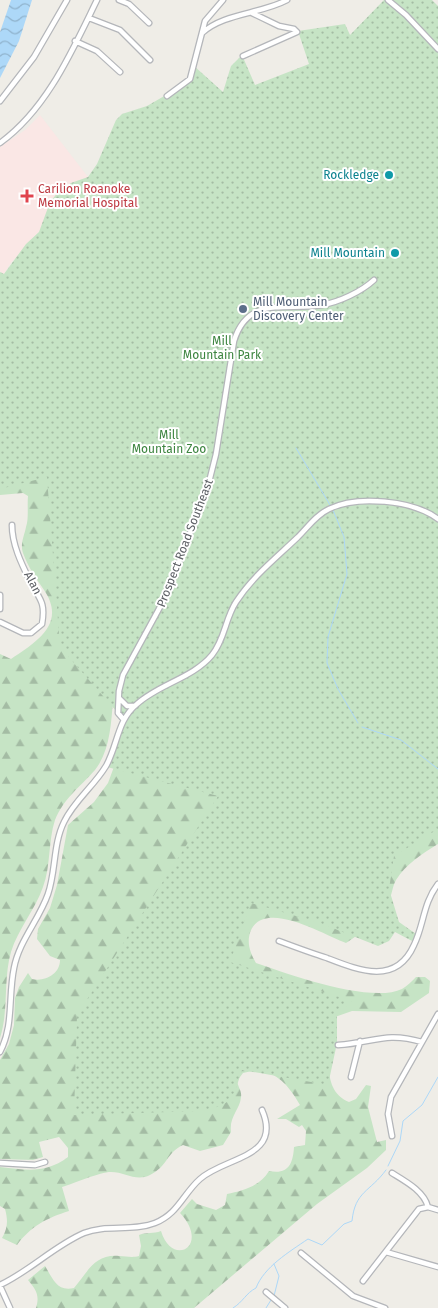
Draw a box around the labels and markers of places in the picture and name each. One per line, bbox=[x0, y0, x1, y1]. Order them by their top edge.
place label: Rockledge bbox=[323, 168, 379, 182]
marker: Rockledge bbox=[383, 169, 395, 181]
place label: Carilion Roanoke Memorial Hospital bbox=[38, 182, 138, 210]
marker: Carilion Roanoke Memorial Hospital bbox=[20, 189, 34, 203]
place label: Mill Mountain bbox=[311, 246, 385, 260]
marker: Mill Mountain bbox=[389, 247, 401, 259]
place label: Mill Mountain Discovery Center bbox=[253, 295, 344, 323]
marker: Mill Mountain Discovery Center bbox=[237, 303, 249, 315]

